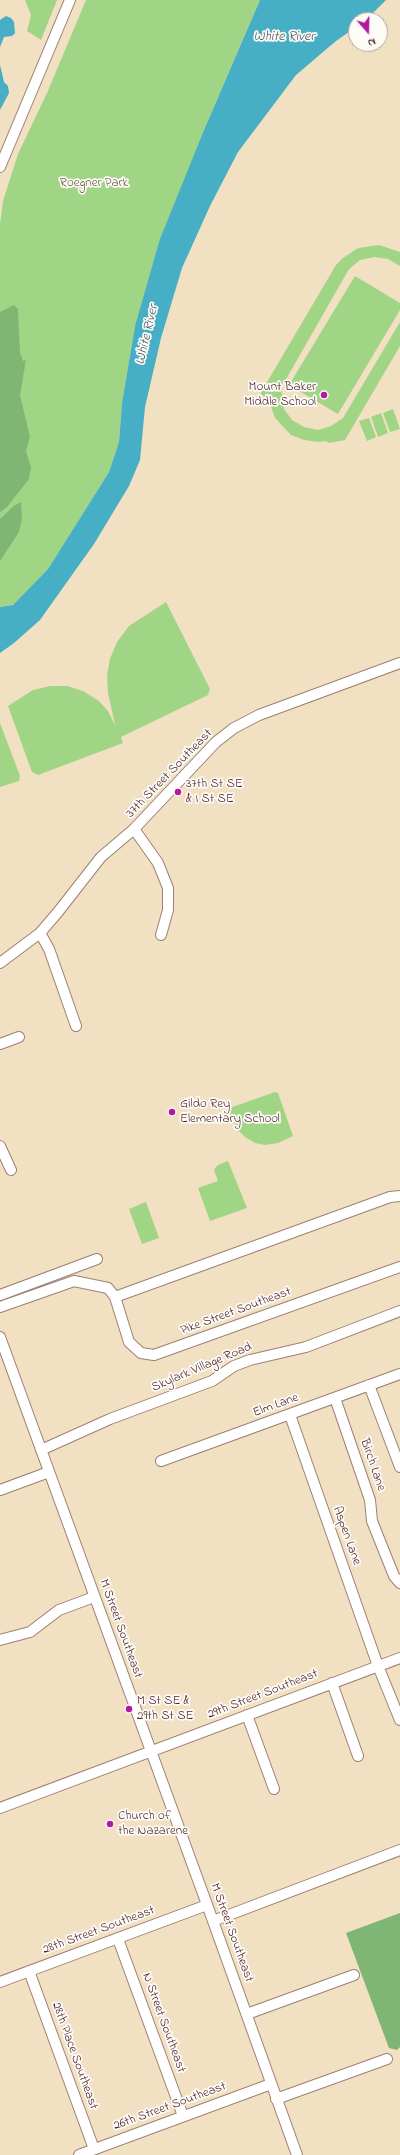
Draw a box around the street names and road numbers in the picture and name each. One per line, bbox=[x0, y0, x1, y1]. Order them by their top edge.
street label: 37th Street Southeast bbox=[124, 726, 216, 822]
street label: Pike Street Southeast bbox=[178, 1285, 294, 1339]
street label: Skylark Village Road bbox=[150, 1340, 254, 1396]
street label: Elm Lane bbox=[251, 1391, 301, 1421]
street label: Birch Lane bbox=[356, 1437, 388, 1493]
street label: Aspen Lane bbox=[328, 1505, 364, 1567]
street label: M Street Southeast bbox=[95, 1577, 145, 1681]
street label: 29th Street Southeast bbox=[206, 1667, 320, 1723]
street label: M Street Southeast bbox=[206, 1881, 256, 1985]
street label: 28th Street Southeast bbox=[41, 1903, 157, 1959]
street label: N Street Southeast bbox=[138, 1971, 188, 2075]
street label: 28th Place Southeast bbox=[47, 2000, 101, 2112]
street label: 26th Street Southeast bbox=[111, 2079, 229, 2135]

